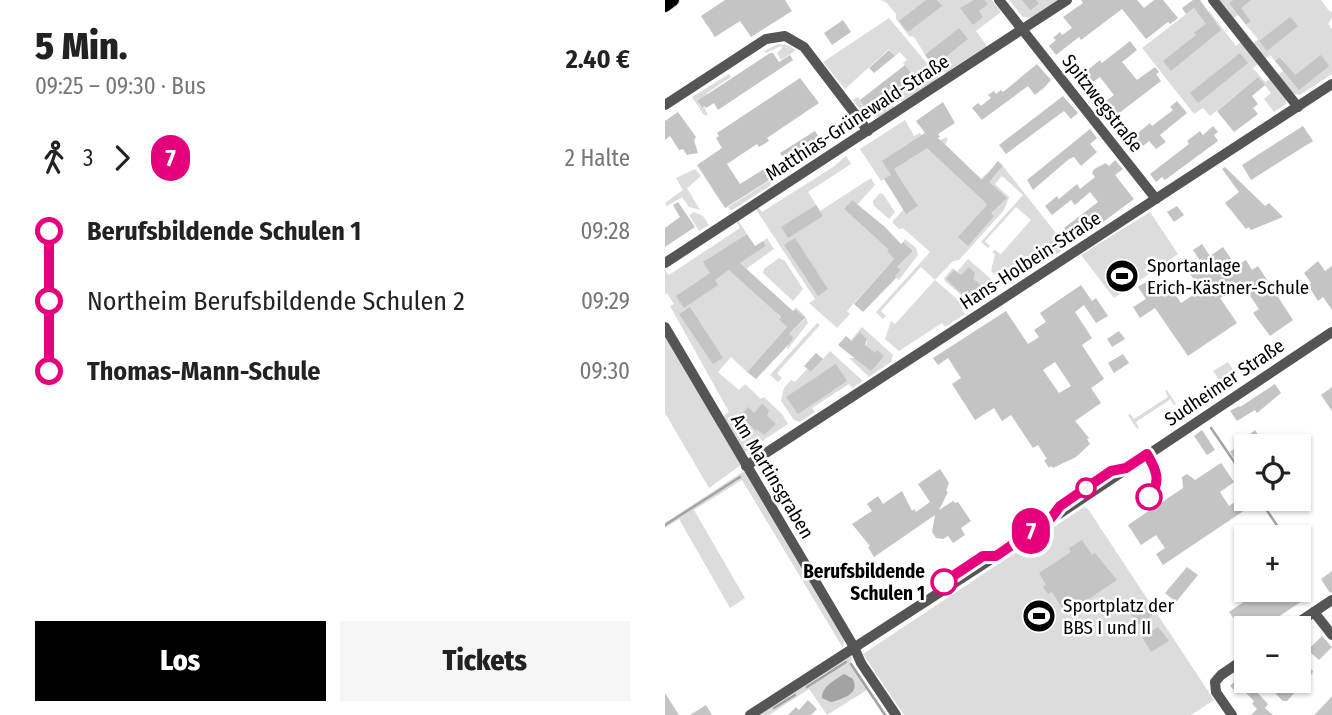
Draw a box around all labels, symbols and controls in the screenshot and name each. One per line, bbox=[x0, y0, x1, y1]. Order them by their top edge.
text: 5 Min. bbox=[35, 23, 128, 69]
text: 2.40 € bbox=[566, 44, 630, 75]
street label: Matthias-Grünewald-Straße bbox=[761, 49, 953, 185]
street label: Spitzwegstraße bbox=[1057, 50, 1148, 157]
text: 09:25 – 09:30 · Bus bbox=[35, 72, 206, 100]
icon: walk bbox=[35, 139, 73, 177]
icon: forward bbox=[103, 139, 141, 177]
text: 3 bbox=[83, 144, 93, 172]
text: 7 bbox=[165, 144, 176, 172]
text: 2 Halte bbox=[565, 144, 630, 172]
street label: Hans-Holbein-Straße bbox=[955, 206, 1105, 315]
text: Berufsbildende Schulen 1 bbox=[87, 216, 361, 247]
text: 09:28 bbox=[581, 217, 630, 245]
place label: Sportanlage Erich-Kästner-Schule bbox=[1147, 254, 1309, 299]
sports icon: Sportanlage Erich-Kästner-Schule bbox=[1103, 257, 1141, 295]
text: Northeim Berufsbildende Schulen 2 bbox=[87, 286, 465, 317]
text: 09:29 bbox=[581, 287, 630, 315]
street label: Sudheimer Straße bbox=[1160, 334, 1288, 431]
text: Thomas-Mann-Schule bbox=[87, 356, 321, 387]
text: 09:30 bbox=[580, 357, 630, 385]
street label: Am Martinsgraben bbox=[726, 410, 819, 543]
map controls bbox=[1234, 434, 1311, 693]
button: locate bbox=[1234, 434, 1311, 511]
unlabelled marker bbox=[1076, 478, 1096, 498]
unlabelled marker bbox=[1136, 484, 1162, 510]
line badge: 7 bbox=[1008, 508, 1054, 554]
text: 7 bbox=[1026, 517, 1036, 545]
button: + bbox=[1234, 525, 1311, 602]
place label: Berufsbildende Schulen 1 bbox=[803, 560, 925, 605]
marker: Berufsbildende Schulen 1 bbox=[931, 569, 957, 595]
place label: Sportplatz der BBS I und II bbox=[1063, 594, 1174, 639]
sports icon: Sportplatz der BBS I und II bbox=[1020, 597, 1058, 635]
button: − bbox=[1234, 616, 1311, 693]
button: Los bbox=[35, 621, 326, 701]
button: Tickets bbox=[340, 621, 630, 701]

